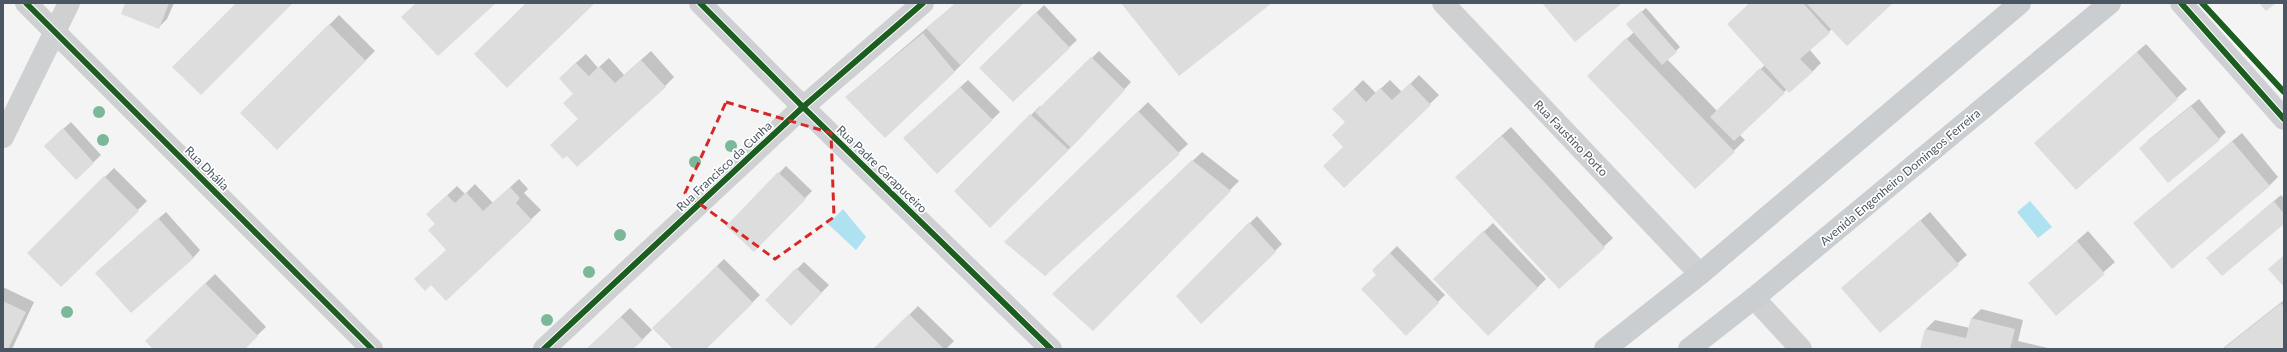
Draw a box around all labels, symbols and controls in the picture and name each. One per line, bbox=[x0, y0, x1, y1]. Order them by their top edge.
street label: Rua Faustino Porto bbox=[1531, 97, 1611, 179]
street label: Avenida Engenheiro Domingos Ferreira bbox=[1817, 105, 1983, 249]
street label: Rua Francisco da Cunha bbox=[673, 118, 775, 214]
street label: Rua Padre Carapuceiro bbox=[834, 122, 930, 216]
street label: Rua Dhália bbox=[182, 143, 232, 193]

